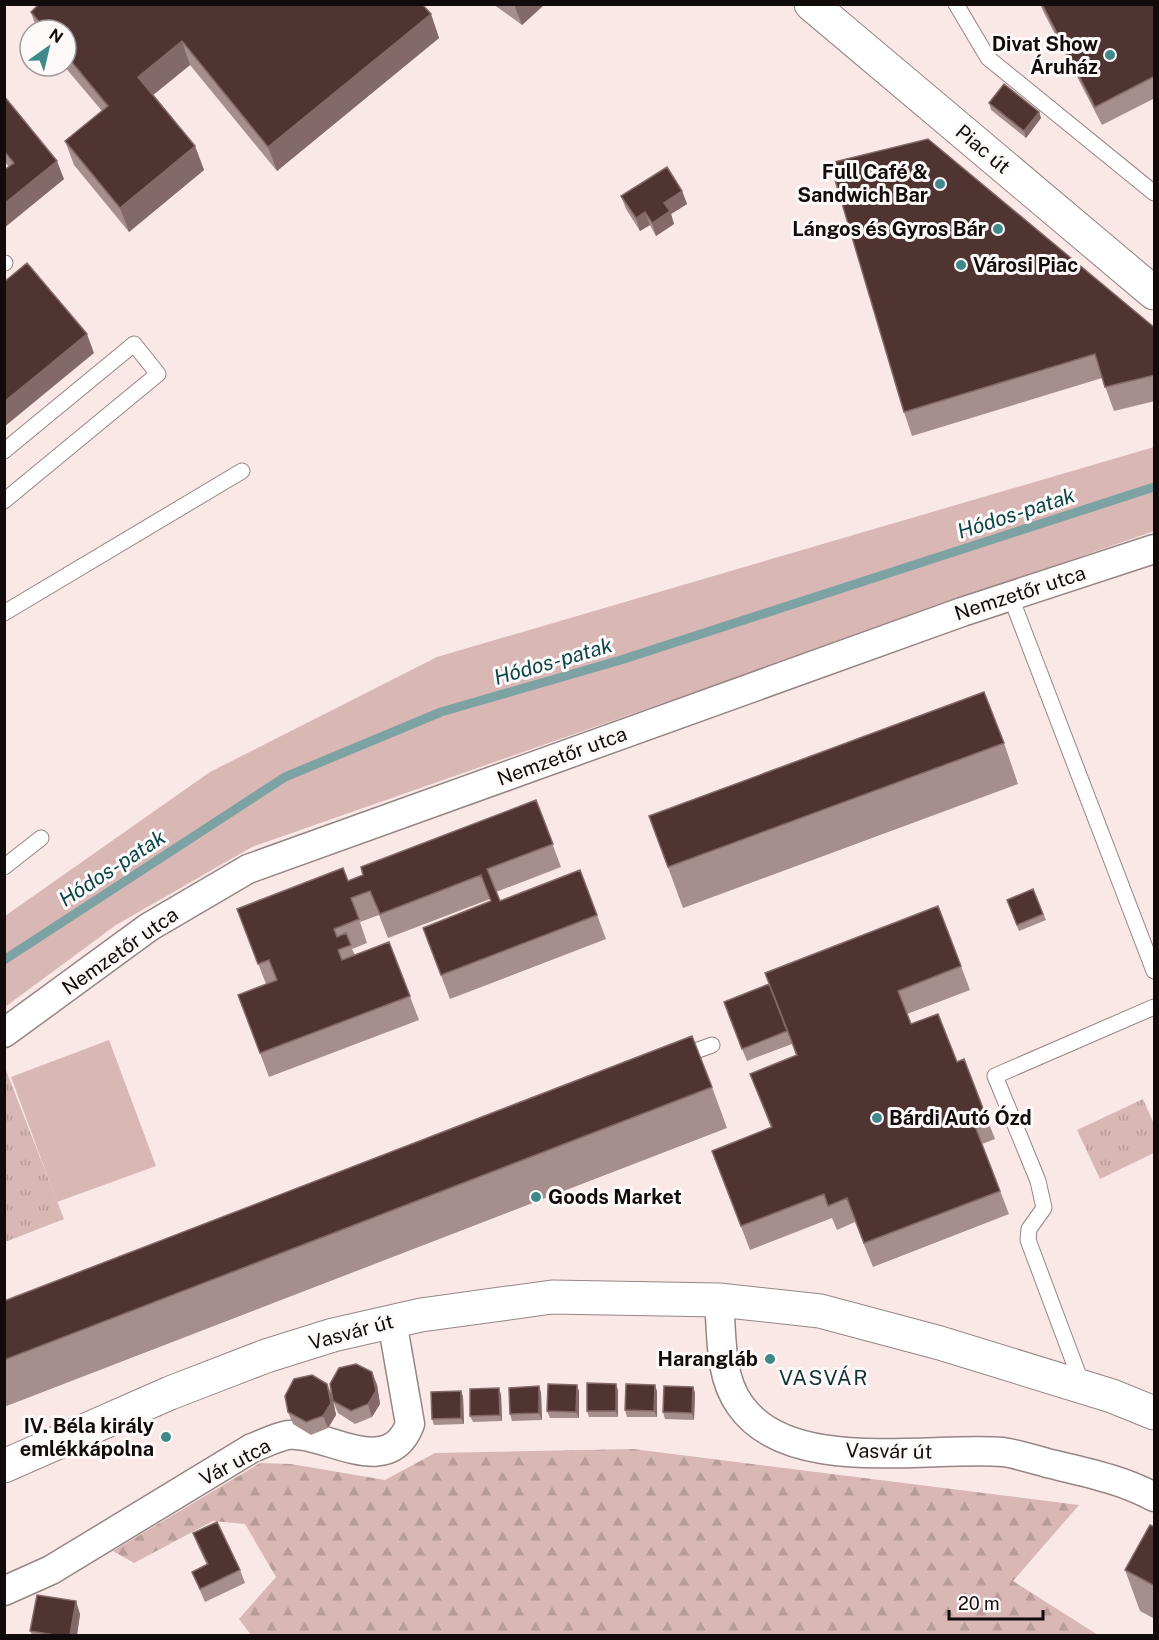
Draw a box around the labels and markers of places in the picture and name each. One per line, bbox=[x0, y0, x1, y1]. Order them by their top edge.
place label: Divat Show Áruház bbox=[992, 32, 1098, 79]
marker: Divat Show Áruház bbox=[1103, 48, 1117, 62]
place label: Full Café & Sandwich Bar bbox=[797, 160, 928, 207]
marker: Full Café & Sandwich Bar bbox=[933, 177, 947, 191]
place label: Lángos és Gyros Bár bbox=[792, 217, 986, 241]
marker: Lángos és Gyros Bár bbox=[991, 222, 1005, 236]
place label: Városi Piac bbox=[973, 253, 1078, 277]
marker: Városi Piac bbox=[954, 258, 968, 272]
place label: Bárdi Autó Ózd bbox=[889, 1105, 1032, 1130]
marker: Bárdi Autó Ózd bbox=[870, 1111, 884, 1125]
place label: Goods Market bbox=[548, 1185, 682, 1209]
marker: Goods Market bbox=[529, 1190, 543, 1204]
place label: Harangláb bbox=[658, 1347, 758, 1371]
marker: Harangláb bbox=[763, 1352, 777, 1366]
place label: IV. Béla király emlékkápolna bbox=[20, 1414, 154, 1461]
marker: IV. Béla király emlékkápolna bbox=[159, 1430, 173, 1444]

